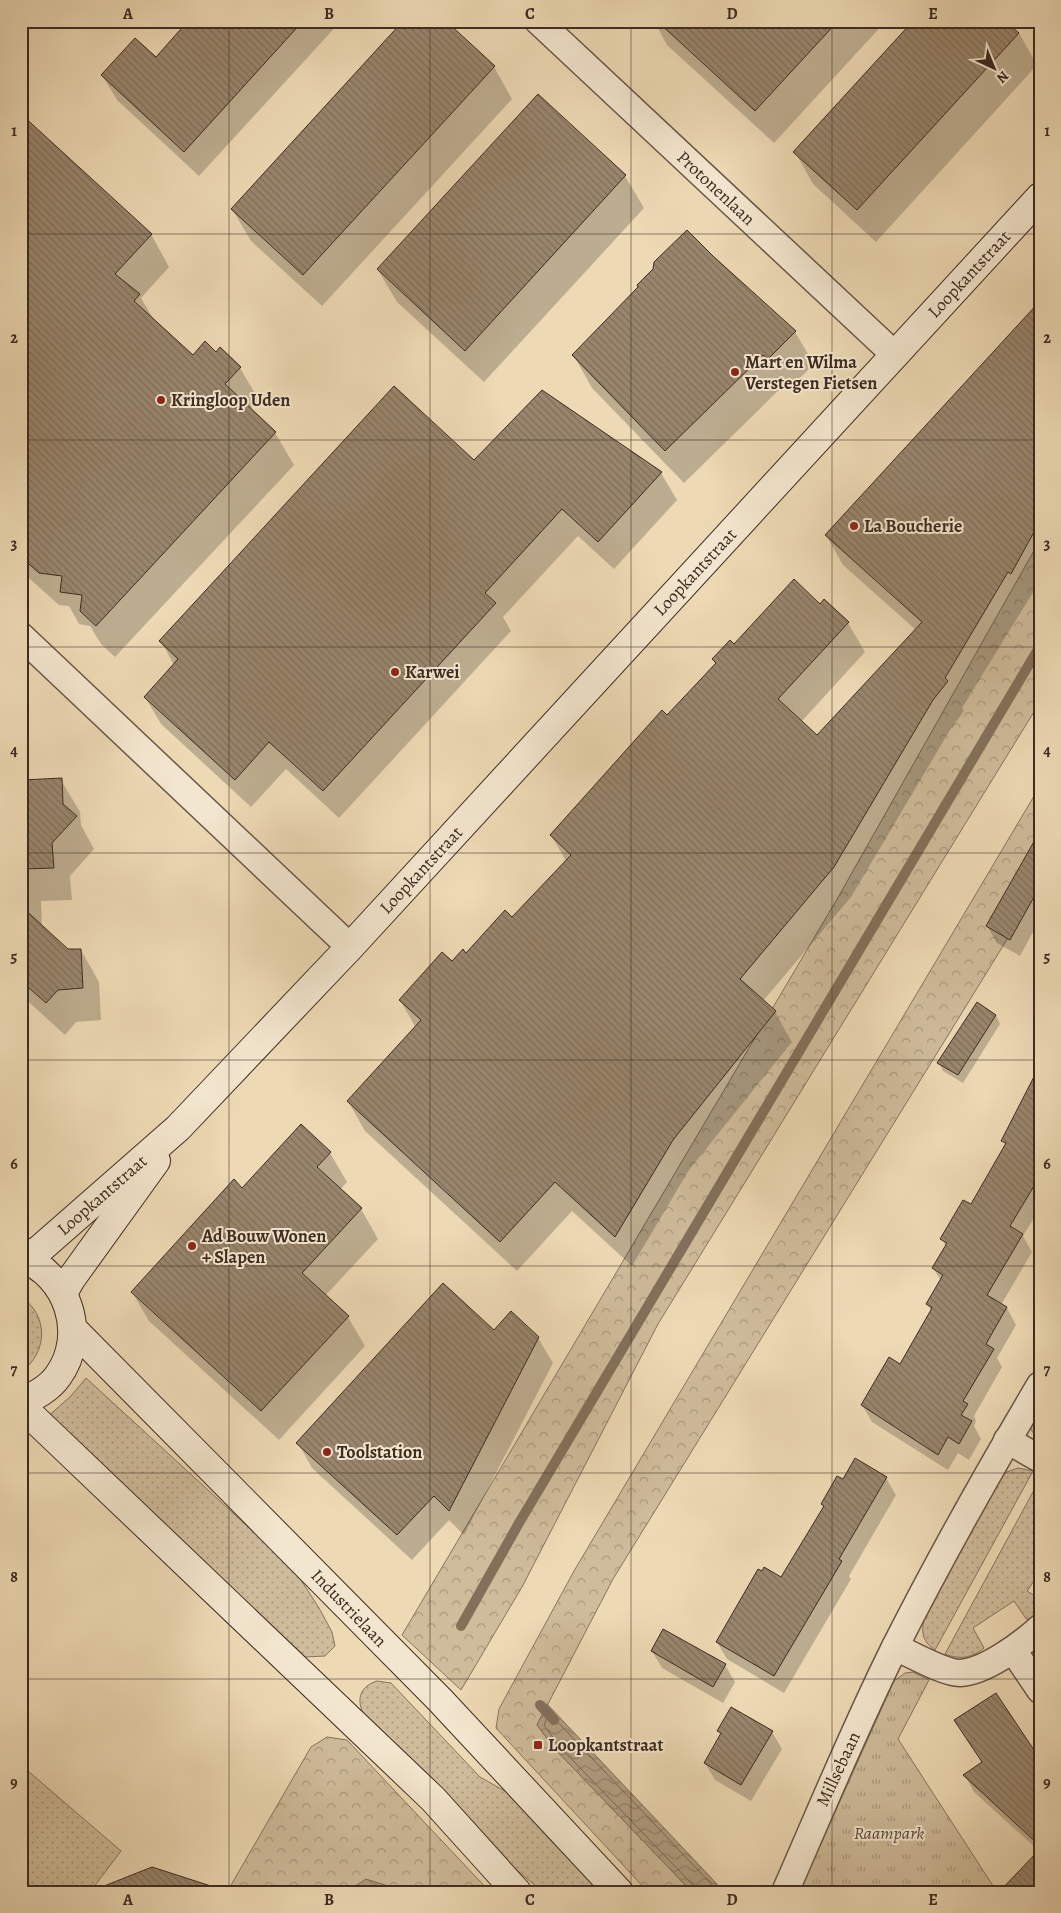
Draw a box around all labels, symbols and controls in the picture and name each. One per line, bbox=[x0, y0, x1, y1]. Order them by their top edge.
text: A bbox=[122, 3, 134, 25]
text: B bbox=[324, 3, 334, 25]
text: C bbox=[525, 3, 535, 25]
text: D bbox=[726, 3, 738, 25]
text: E bbox=[928, 3, 938, 25]
north arrow bbox=[968, 42, 1018, 92]
text: N bbox=[992, 67, 1013, 87]
text: 1 bbox=[11, 120, 17, 142]
text: 1 bbox=[1044, 120, 1050, 142]
street label: Protonenlaan bbox=[672, 145, 761, 231]
street label: Loopkantstraat bbox=[922, 225, 1016, 323]
text: 2 bbox=[10, 327, 18, 349]
text: 2 bbox=[1043, 327, 1051, 349]
place label: Mart en Wilma Verstegen Fietsen bbox=[744, 350, 877, 395]
marker: Mart en Wilma Verstegen Fietsen bbox=[729, 366, 741, 378]
place label: Kringloop Uden bbox=[171, 388, 290, 412]
marker: Kringloop Uden bbox=[155, 394, 167, 406]
place label: La Boucherie bbox=[864, 514, 962, 538]
marker: La Boucherie bbox=[848, 520, 860, 532]
street label: Loopkantstraat bbox=[648, 523, 742, 621]
text: 3 bbox=[11, 533, 18, 555]
text: 3 bbox=[1044, 533, 1051, 555]
place label: Karwei bbox=[405, 660, 460, 684]
marker: Karwei bbox=[389, 666, 401, 678]
text: 4 bbox=[10, 740, 18, 762]
text: 4 bbox=[1043, 740, 1051, 762]
street label: Loopkantstraat bbox=[374, 821, 468, 919]
text: 5 bbox=[11, 946, 18, 968]
text: 5 bbox=[1044, 946, 1051, 968]
street label: Loopkantstraat bbox=[52, 1149, 152, 1241]
text: 6 bbox=[10, 1153, 18, 1175]
text: 6 bbox=[1043, 1153, 1051, 1175]
place label: Ad Bouw Wonen + Slapen bbox=[201, 1224, 326, 1269]
marker: Ad Bouw Wonen + Slapen bbox=[186, 1240, 198, 1252]
text: 7 bbox=[11, 1359, 18, 1381]
text: 7 bbox=[1044, 1359, 1051, 1381]
place label: Toolstation bbox=[337, 1440, 422, 1464]
marker: Toolstation bbox=[321, 1446, 333, 1458]
street label: Industrielaan bbox=[306, 1564, 392, 1652]
text: 8 bbox=[10, 1566, 18, 1588]
text: 8 bbox=[1043, 1566, 1051, 1588]
street label: Millsebaan bbox=[810, 1728, 866, 1810]
place label: Loopkantstraat bbox=[548, 1733, 664, 1757]
marker: Loopkantstraat bbox=[532, 1739, 544, 1751]
text: 9 bbox=[10, 1772, 18, 1794]
text: 9 bbox=[1043, 1772, 1051, 1794]
park label: Raampark bbox=[854, 1821, 924, 1845]
text: A bbox=[122, 1889, 134, 1911]
text: B bbox=[324, 1889, 334, 1911]
text: C bbox=[525, 1889, 535, 1911]
text: D bbox=[726, 1889, 738, 1911]
text: E bbox=[928, 1889, 938, 1911]

